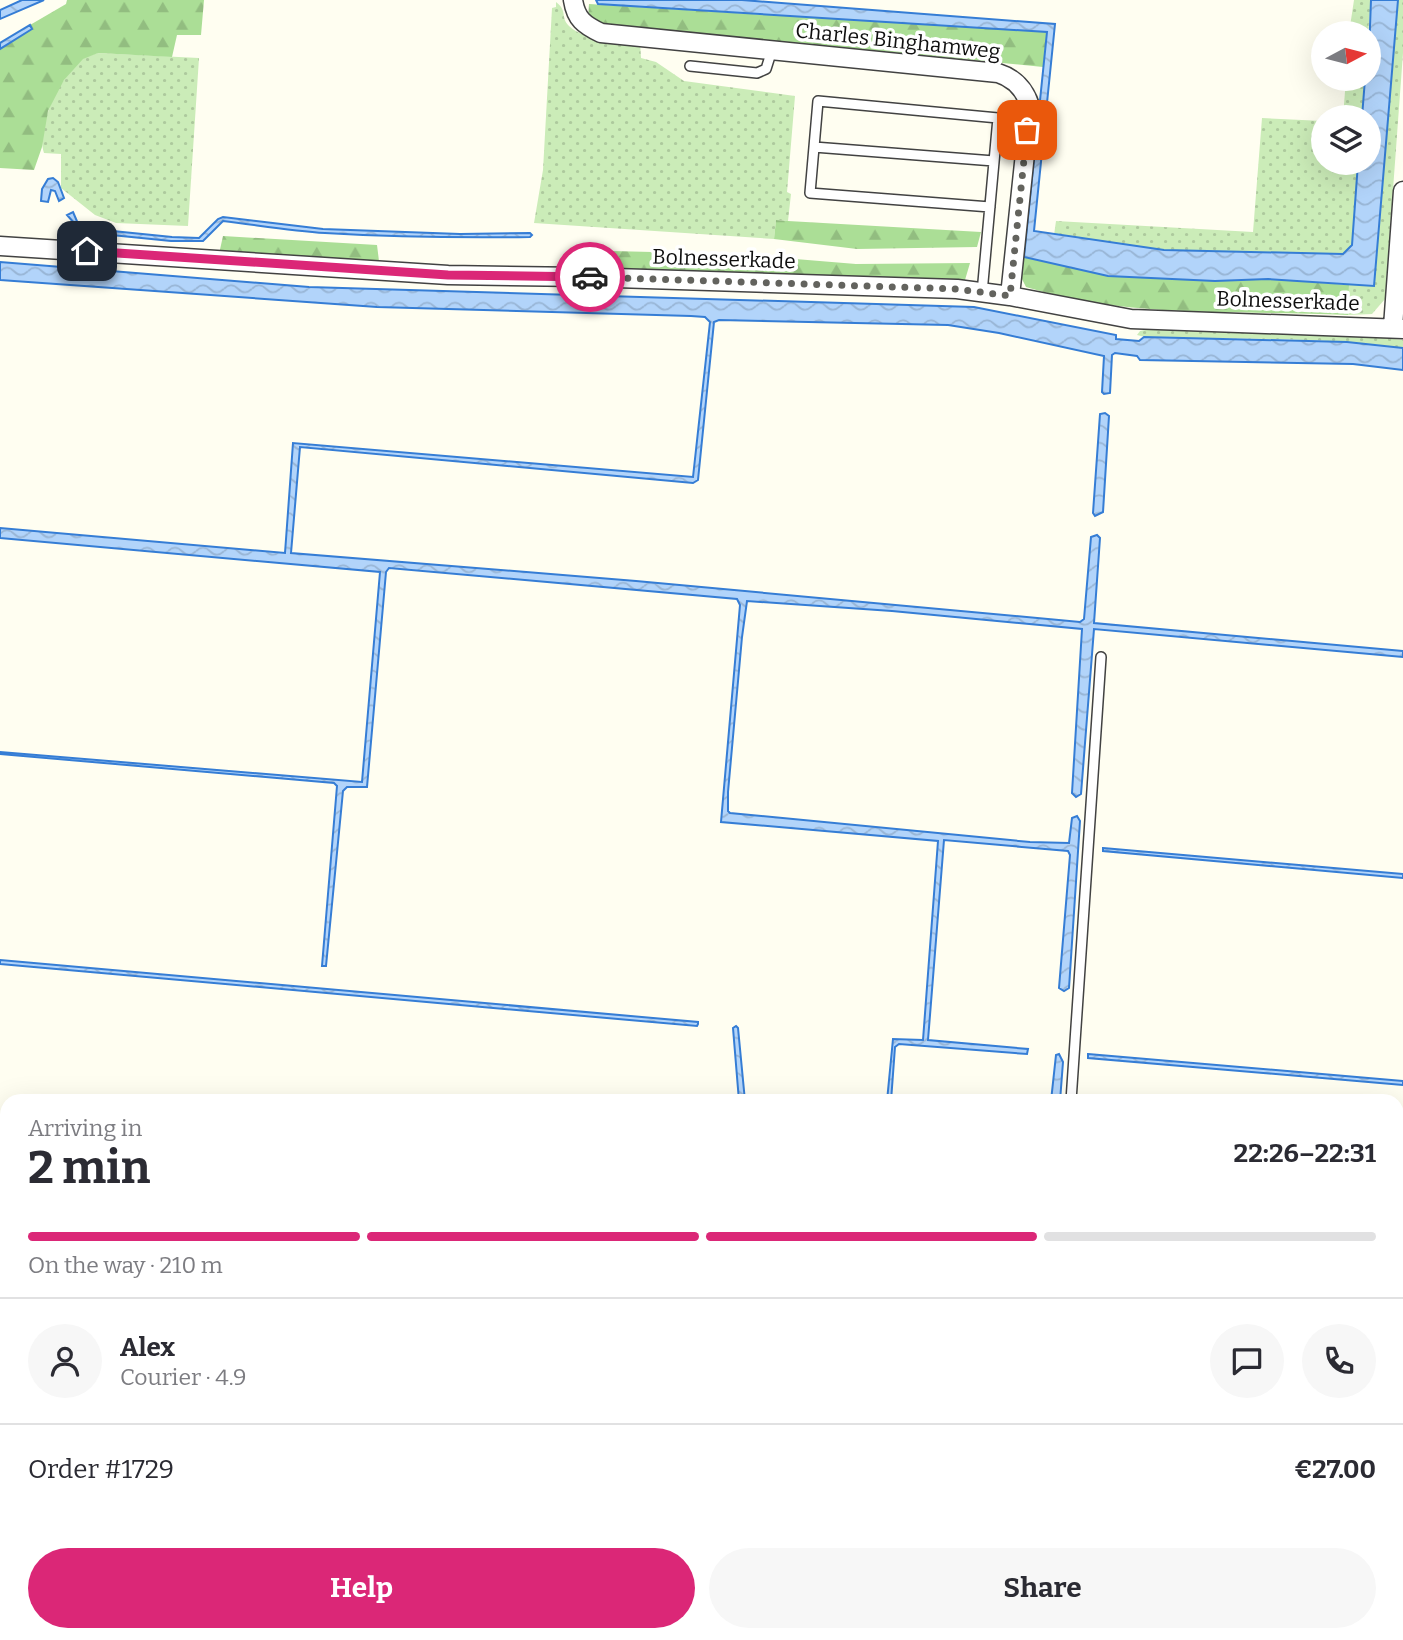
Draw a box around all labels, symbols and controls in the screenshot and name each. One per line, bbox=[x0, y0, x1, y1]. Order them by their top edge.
street label: Charles Binghamweg bbox=[794, 17, 1002, 65]
north arrow bbox=[1311, 21, 1381, 91]
map controls bbox=[1311, 21, 1381, 175]
pin bbox=[997, 100, 1057, 160]
button: layers bbox=[1311, 105, 1381, 175]
icon: bag bbox=[1008, 111, 1046, 149]
pin bbox=[57, 221, 117, 281]
icon: home bbox=[68, 232, 106, 270]
courier bbox=[555, 242, 625, 312]
street label: Bolnesserkade bbox=[652, 244, 796, 274]
icon: car bbox=[571, 258, 609, 296]
street label: Bolnesserkade bbox=[1216, 286, 1360, 316]
text: Arriving in bbox=[28, 1114, 142, 1142]
text: 22:26–22:31 bbox=[1234, 1138, 1376, 1169]
text: 2 min bbox=[28, 1140, 150, 1195]
text: On the way · 210 m bbox=[28, 1251, 223, 1279]
button: person bbox=[28, 1324, 102, 1398]
button: chat bbox=[1210, 1324, 1284, 1398]
button: phone bbox=[1302, 1324, 1376, 1398]
text: Alex bbox=[120, 1332, 175, 1363]
text: Courier · 4.9 bbox=[120, 1363, 247, 1391]
text: Order #1729 bbox=[28, 1454, 174, 1485]
text: €27.00 bbox=[1294, 1454, 1376, 1485]
button: Help bbox=[28, 1548, 695, 1628]
button: Share bbox=[709, 1548, 1376, 1628]

